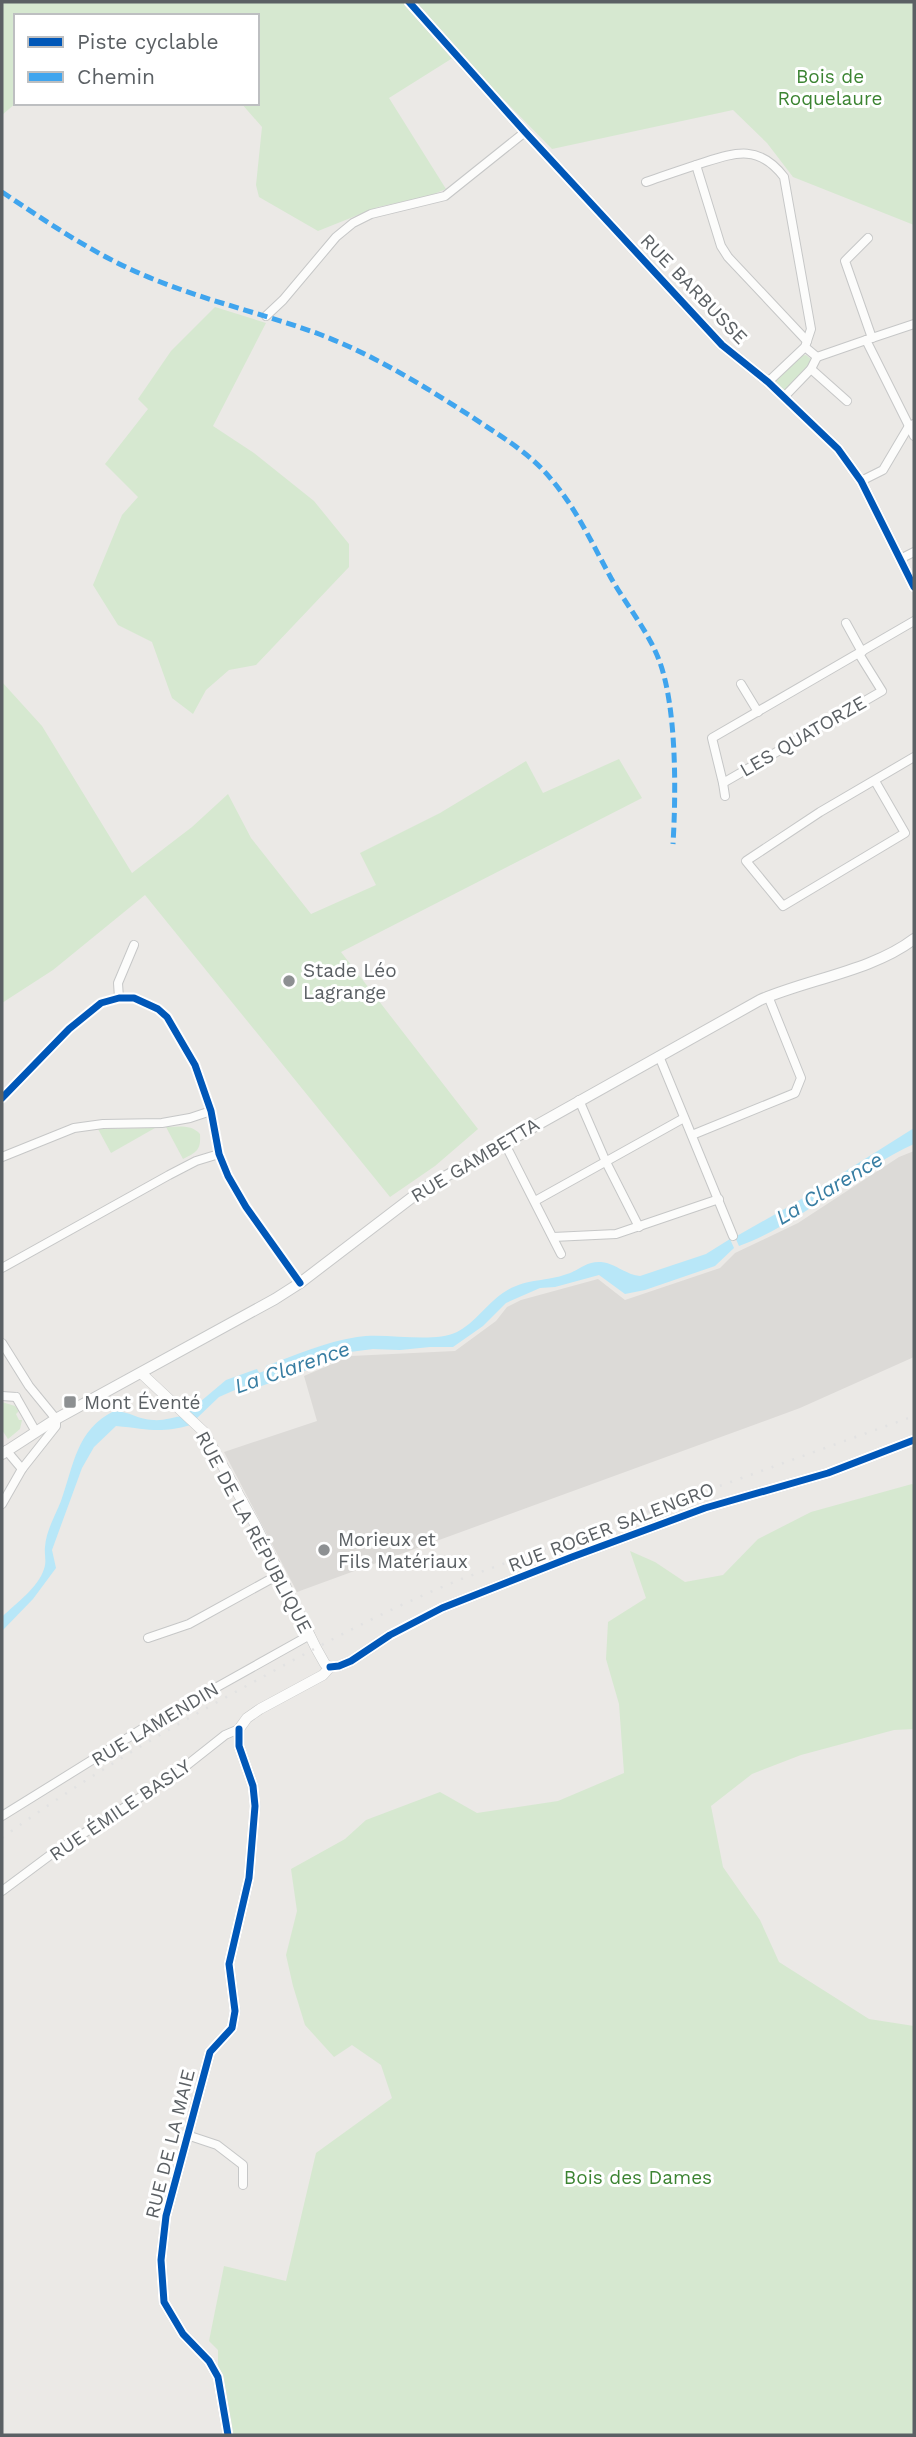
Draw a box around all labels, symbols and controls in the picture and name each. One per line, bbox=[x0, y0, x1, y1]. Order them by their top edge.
legend bbox=[14, 14, 259, 105]
text: Piste cyclable bbox=[77, 29, 219, 54]
text: Chemin bbox=[77, 64, 155, 89]
park label: Bois de Roquelaure bbox=[777, 65, 883, 110]
street label: RUE BARBUSSE bbox=[636, 229, 752, 349]
street label: LES QUATORZE bbox=[736, 690, 870, 782]
place label: Stade Léo Lagrange bbox=[303, 959, 397, 1004]
marker: Stade Léo Lagrange bbox=[281, 973, 297, 989]
street label: RUE GAMBETTA bbox=[407, 1112, 544, 1207]
water label: La Clarence bbox=[771, 1146, 887, 1230]
water label: La Clarence bbox=[231, 1336, 353, 1398]
place label: Mont Éventé bbox=[84, 1391, 200, 1414]
marker: Mont Éventé bbox=[62, 1394, 78, 1410]
street label: RUE DE LA RÉPUBLIQUE bbox=[191, 1427, 317, 1637]
street label: RUE ROGER SALENGRO bbox=[505, 1477, 717, 1577]
place label: Morieux et Fils Matériaux bbox=[338, 1528, 468, 1573]
marker: Morieux et Fils Matériaux bbox=[316, 1542, 332, 1558]
street label: RUE LAMENDIN bbox=[87, 1677, 223, 1771]
street label: RUE ÉMILE BASLY bbox=[45, 1754, 195, 1866]
street label: RUE DE LA MAIE bbox=[140, 2067, 200, 2221]
park label: Bois des Dames bbox=[564, 2166, 712, 2189]

